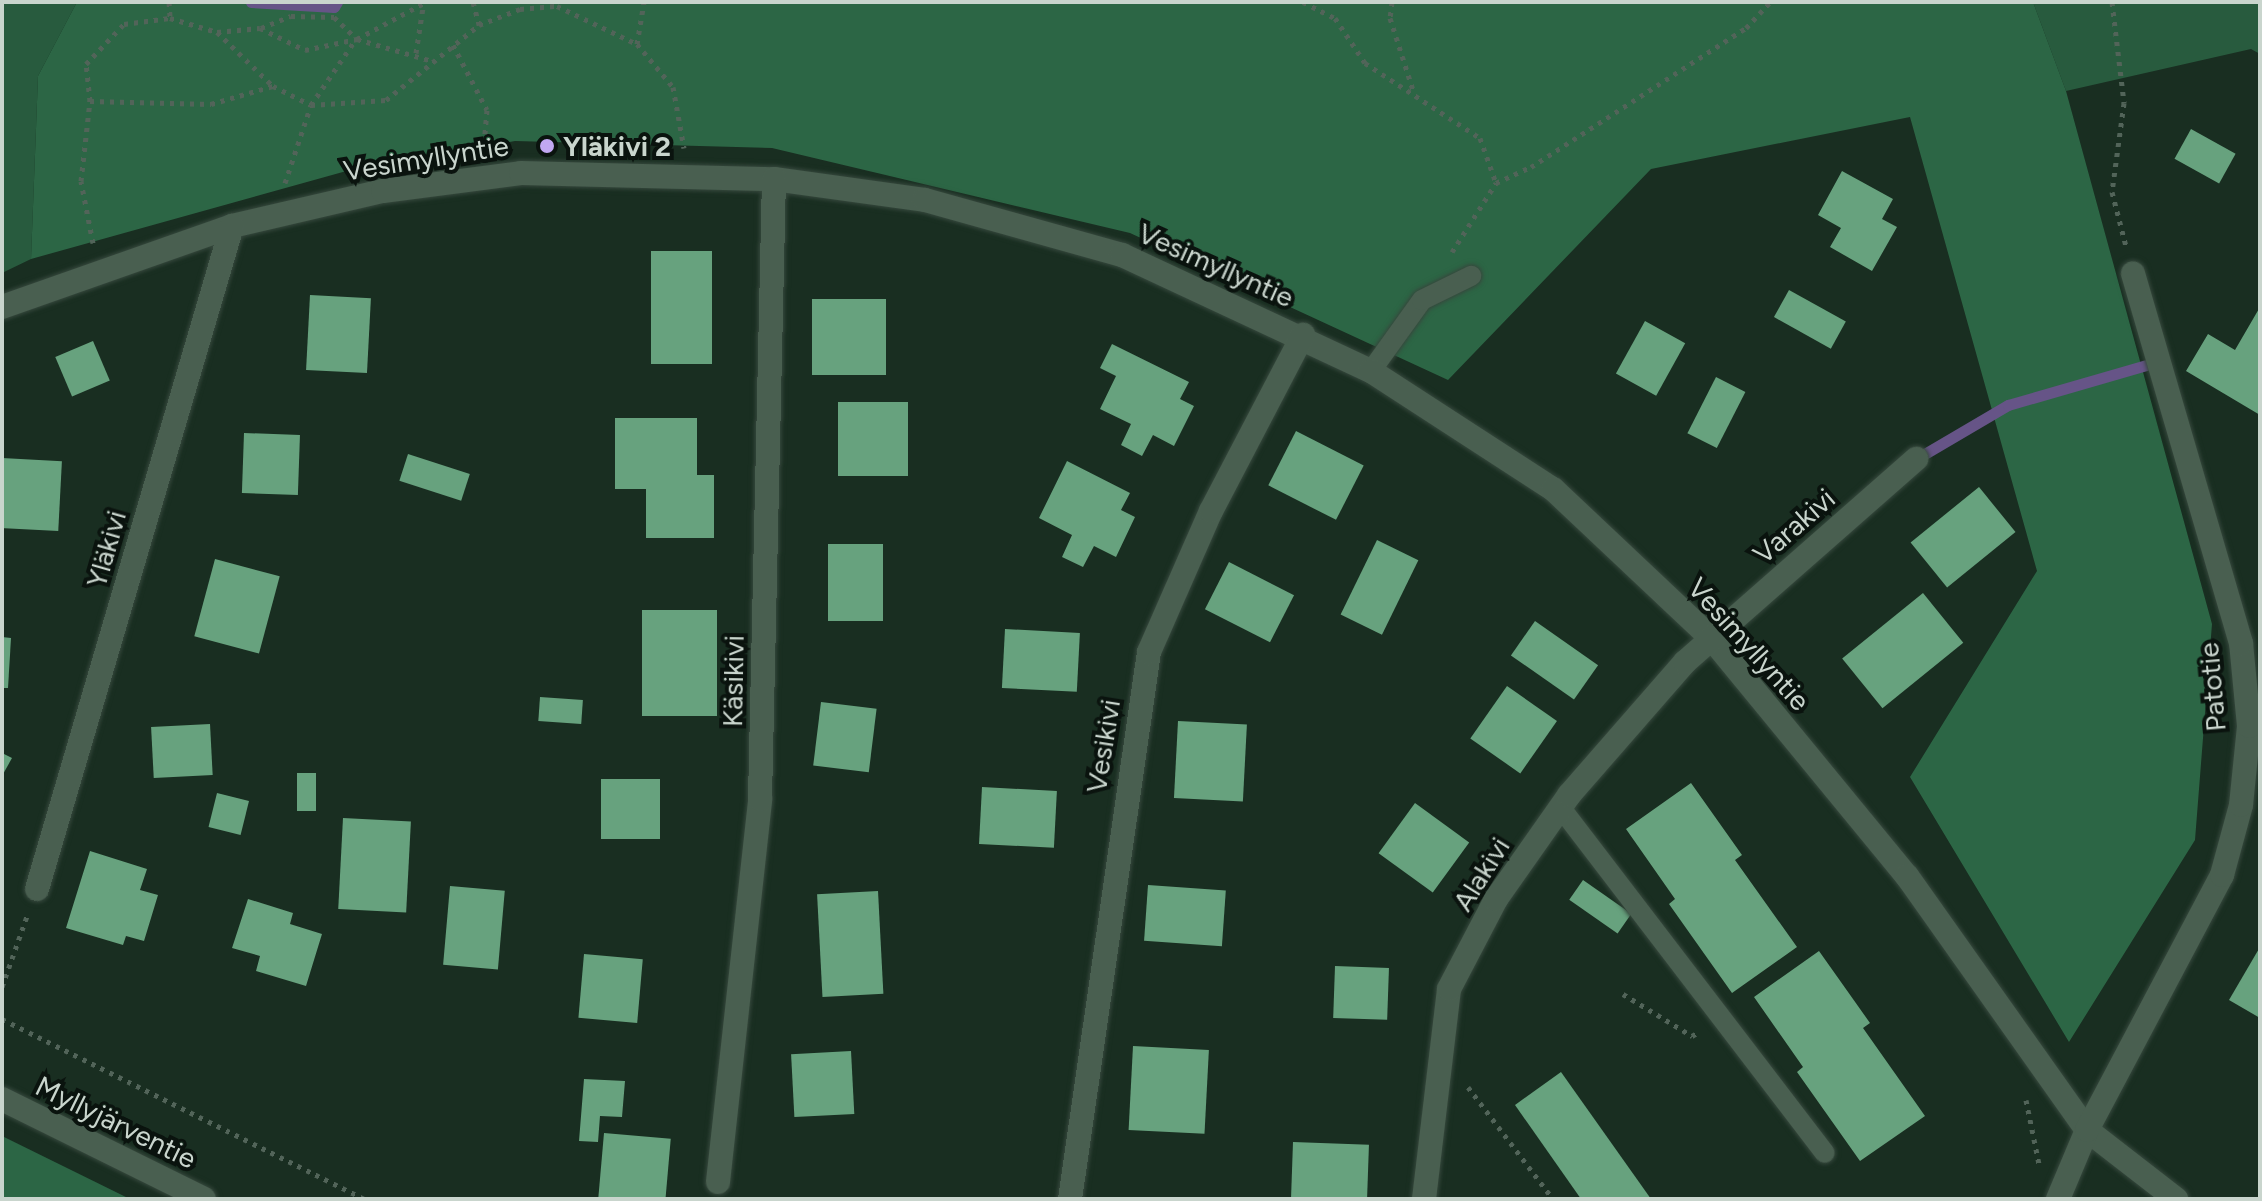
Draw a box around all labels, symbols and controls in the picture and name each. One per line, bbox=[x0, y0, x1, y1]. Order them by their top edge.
street label: Vesimyllyntie bbox=[341, 128, 511, 188]
place label: Yläkivi 2 bbox=[563, 129, 671, 163]
marker: Yläkivi 2 bbox=[538, 137, 556, 155]
street label: Vesimyllyntie bbox=[1133, 216, 1299, 314]
street label: Varakivi bbox=[1746, 481, 1842, 571]
street label: Yläkivi bbox=[79, 507, 133, 591]
street label: Vesimyllyntie bbox=[1681, 571, 1817, 717]
street label: Käsikivi bbox=[715, 635, 751, 727]
street label: Patotie bbox=[2191, 641, 2233, 733]
street label: Vesikivi bbox=[1079, 697, 1127, 795]
street label: Alakivi bbox=[1445, 831, 1517, 917]
street label: Myllyjärventie bbox=[30, 1069, 202, 1175]

